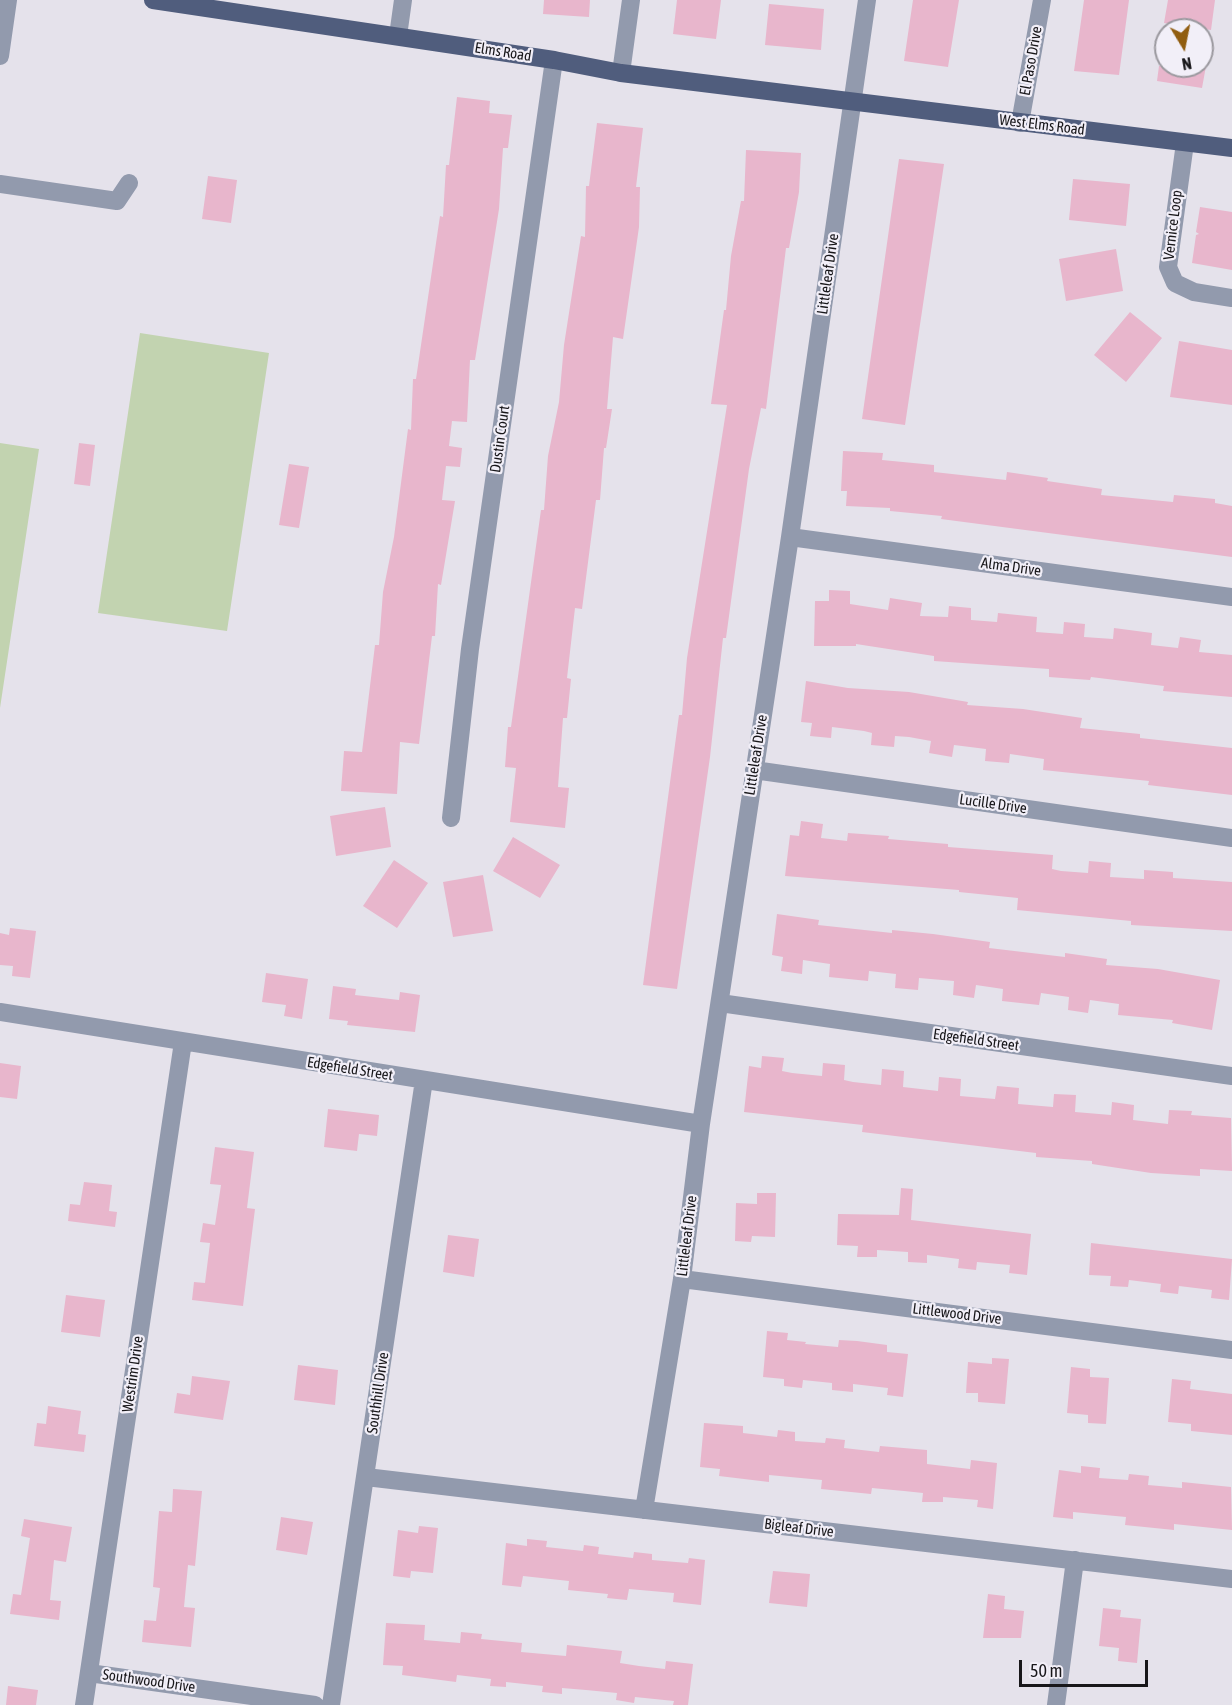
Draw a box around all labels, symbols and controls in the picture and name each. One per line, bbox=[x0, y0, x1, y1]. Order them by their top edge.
north arrow bbox=[1154, 18, 1214, 78]
street label: El Paso Drive bbox=[1016, 25, 1046, 97]
street label: Elms Road bbox=[473, 39, 533, 65]
text: N bbox=[1181, 54, 1193, 73]
street label: West Elms Road bbox=[998, 111, 1086, 139]
street label: Vernice Loop bbox=[1160, 189, 1186, 261]
street label: Littleleaf Drive bbox=[813, 232, 843, 316]
street label: Dustin Court bbox=[486, 404, 514, 474]
street label: Alma Drive bbox=[980, 554, 1042, 580]
street label: Littleleaf Drive bbox=[741, 713, 771, 797]
street label: Lucille Drive bbox=[958, 790, 1028, 818]
street label: Edgefield Street bbox=[932, 1025, 1020, 1055]
street label: Edgefield Street bbox=[306, 1053, 394, 1085]
street label: Littleleaf Drive bbox=[673, 1194, 701, 1278]
street label: Littlewood Drive bbox=[911, 1300, 1003, 1328]
street label: Westrim Drive bbox=[119, 1335, 147, 1413]
street label: Southhill Drive bbox=[363, 1351, 393, 1435]
street label: Bigleaf Drive bbox=[763, 1515, 835, 1541]
scale bar bbox=[1022, 1648, 1151, 1686]
text: 50 m bbox=[1030, 1660, 1062, 1681]
street label: Southwood Drive bbox=[102, 1666, 196, 1696]

